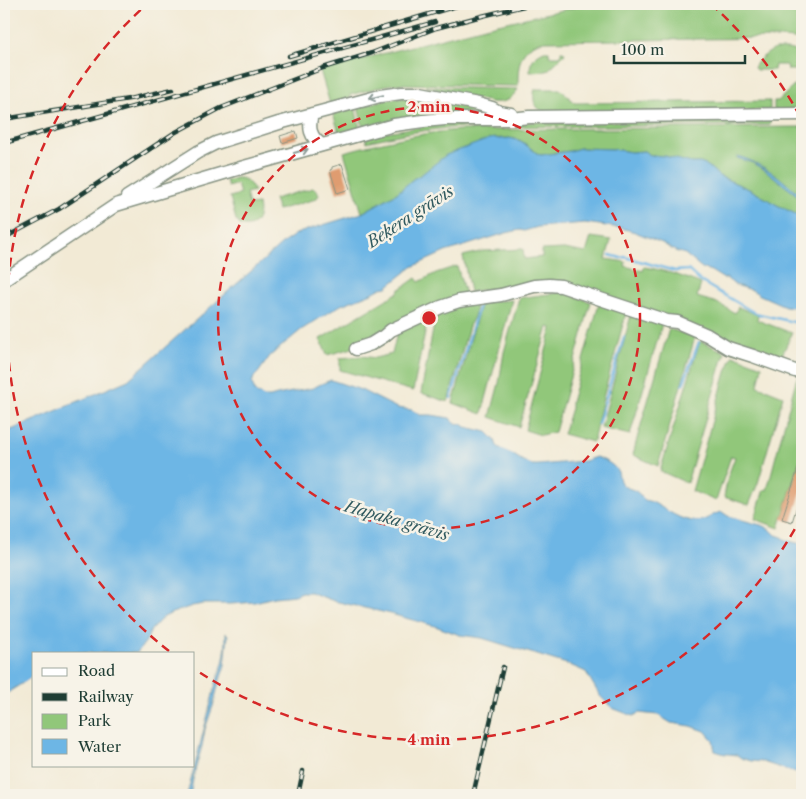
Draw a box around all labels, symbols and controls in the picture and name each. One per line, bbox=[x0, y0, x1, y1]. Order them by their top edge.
scale bar bbox=[614, 32, 745, 64]
text: 100 m bbox=[621, 40, 664, 59]
one-way arrow bbox=[368, 93, 384, 102]
text: 2 min bbox=[407, 97, 451, 116]
one-way arrow bbox=[292, 145, 308, 155]
water label: Beķera grāvis bbox=[361, 180, 458, 253]
centre of rings bbox=[420, 309, 438, 327]
water label: Hapaka grāvis bbox=[340, 495, 452, 544]
legend bbox=[32, 652, 195, 766]
text: Road bbox=[78, 661, 115, 680]
text: Railway bbox=[78, 687, 134, 706]
text: Park bbox=[78, 711, 112, 730]
text: 4 min bbox=[407, 730, 451, 749]
text: Water bbox=[77, 737, 122, 756]

